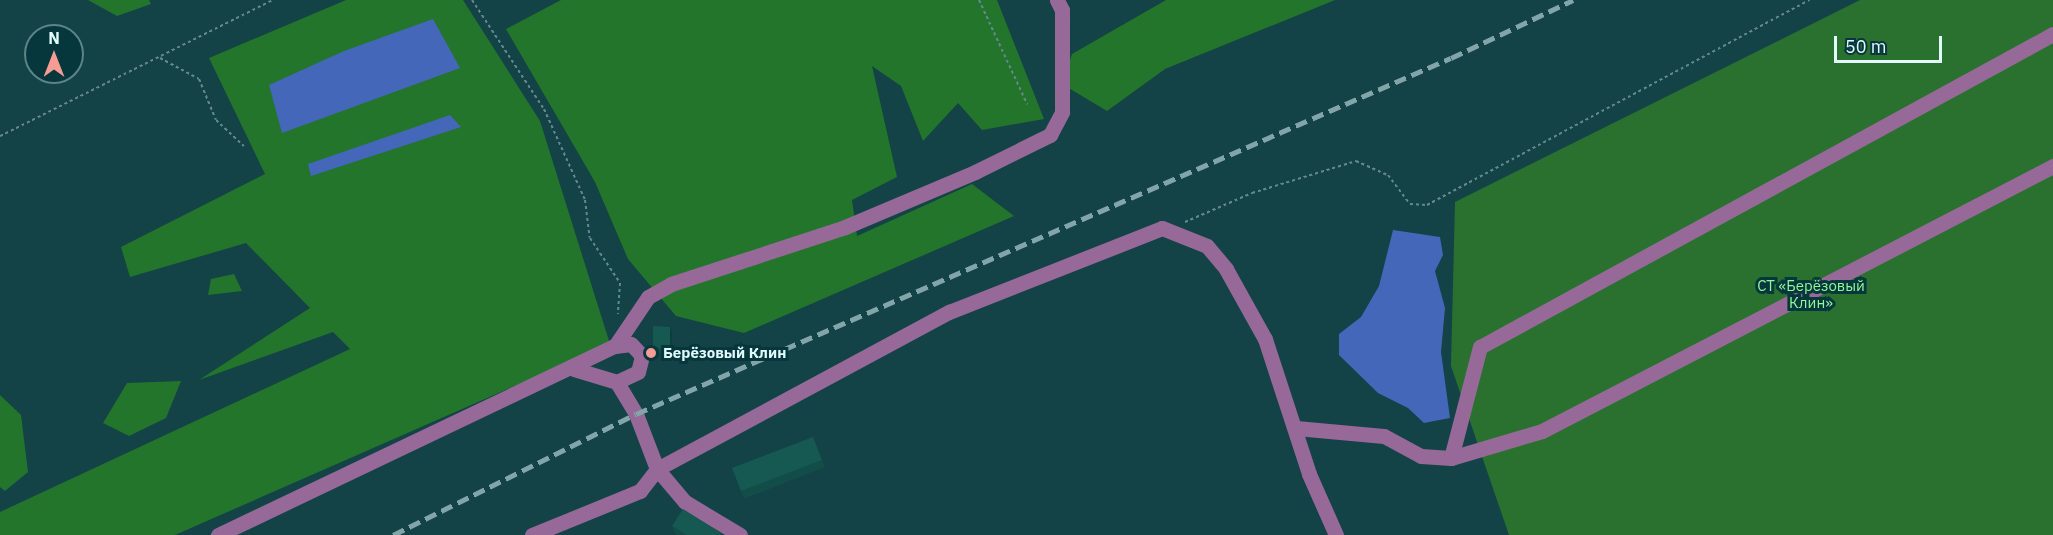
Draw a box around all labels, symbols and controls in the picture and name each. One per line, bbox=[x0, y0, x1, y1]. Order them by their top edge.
north arrow bbox=[24, 24, 84, 84]
scale bar bbox=[1837, 24, 1945, 62]
text: N bbox=[48, 28, 60, 48]
text: 50 m bbox=[1845, 35, 1887, 58]
park label: СТ «Берёзовый Клин» bbox=[1757, 276, 1865, 311]
place label: Берёзовый Клин bbox=[663, 344, 786, 362]
marker: Берёзовый Клин bbox=[644, 346, 658, 360]

